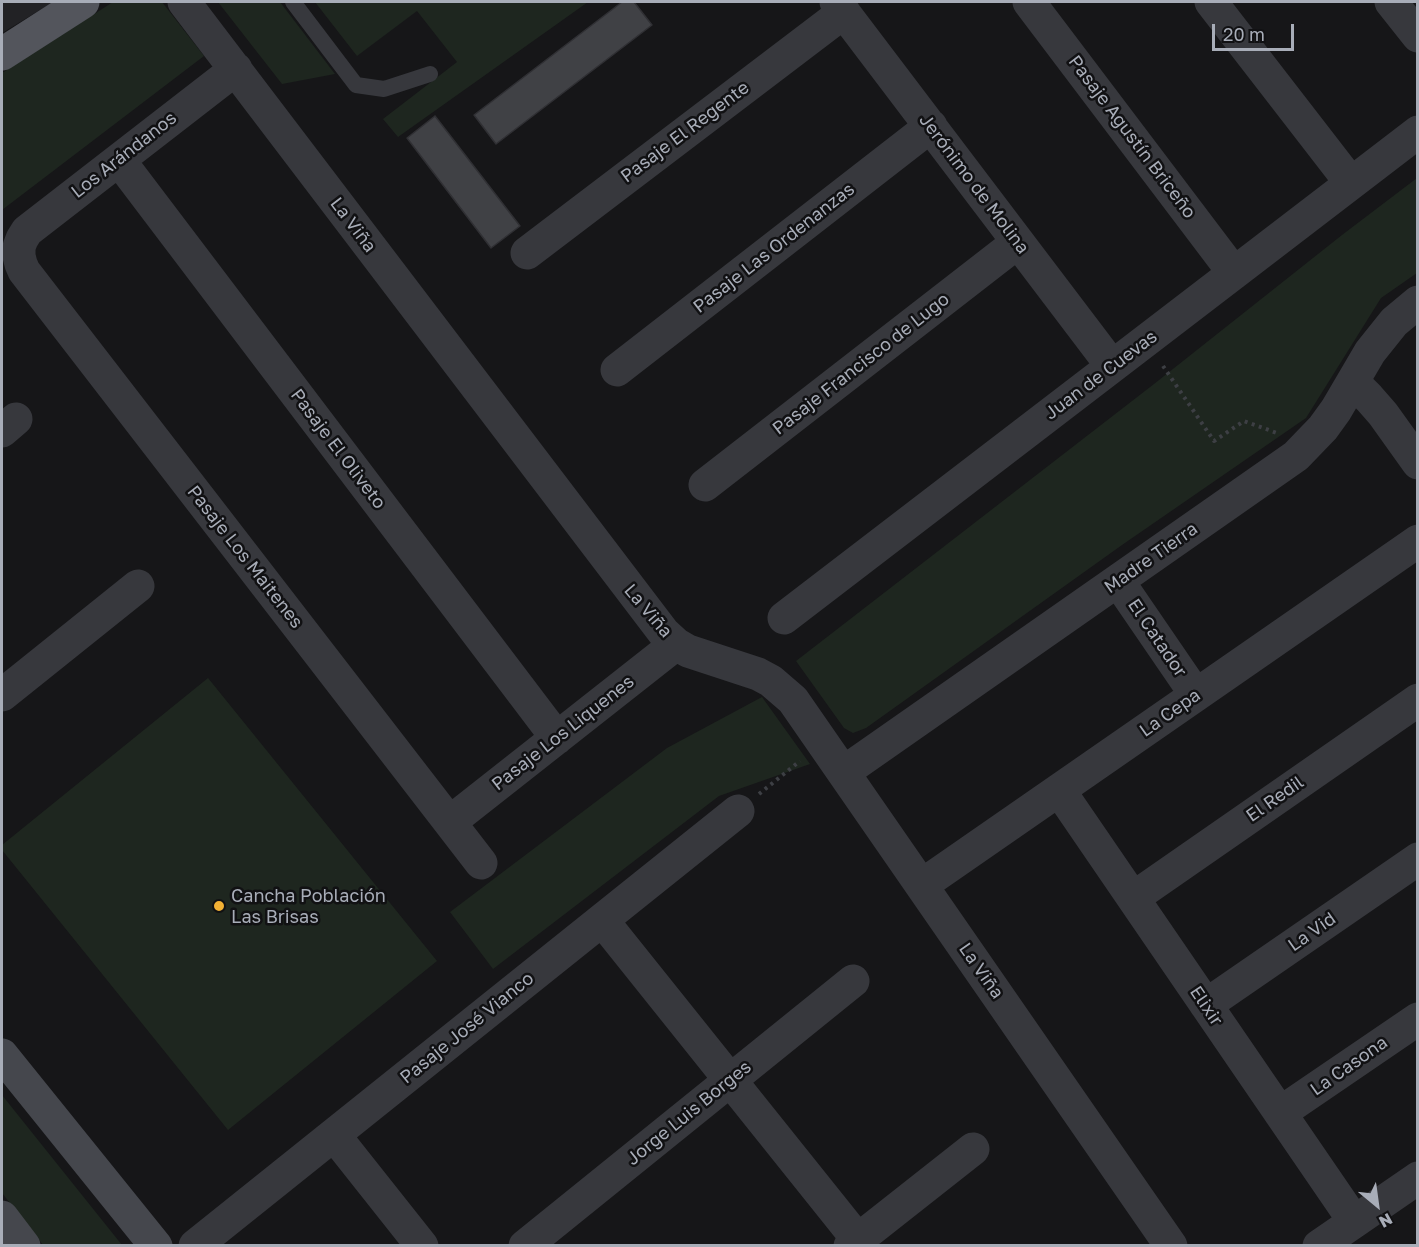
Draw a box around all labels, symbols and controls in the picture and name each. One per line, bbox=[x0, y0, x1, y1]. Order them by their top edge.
scale bar bbox=[1215, 12, 1298, 50]
text: 20 m bbox=[1223, 23, 1265, 45]
street label: Pasaje Agustín Briceño bbox=[1064, 51, 1200, 223]
street label: Pasaje El Regente bbox=[617, 77, 753, 187]
street label: Los Arándanos bbox=[67, 107, 181, 203]
street label: Jerónimo de Molina bbox=[914, 110, 1034, 258]
street label: Pasaje Las Ordenanzas bbox=[689, 178, 859, 318]
street label: La Viña bbox=[325, 193, 381, 257]
street label: Pasaje Francisco de Lugo bbox=[768, 288, 954, 440]
street label: Juan de Cuevas bbox=[1041, 326, 1161, 424]
street label: Pasaje El Oliveto bbox=[286, 385, 390, 513]
street label: Pasaje Los Maitenes bbox=[183, 481, 307, 633]
street label: Madre Tierra bbox=[1100, 518, 1202, 598]
street label: La Viña bbox=[619, 580, 677, 642]
street label: El Catador bbox=[1123, 595, 1191, 681]
street label: Pasaje Los Liquenes bbox=[488, 671, 638, 795]
street label: La Cepa bbox=[1136, 684, 1204, 742]
street label: El Redil bbox=[1242, 771, 1308, 827]
place label: Cancha Población Las Brisas bbox=[231, 885, 386, 928]
marker: Cancha Población Las Brisas bbox=[212, 899, 226, 913]
street label: La Vid bbox=[1284, 908, 1340, 956]
street label: La Viña bbox=[954, 939, 1008, 1003]
street label: Pasaje José Vianco bbox=[396, 968, 538, 1088]
street label: Elixir bbox=[1185, 982, 1227, 1030]
street label: La Casona bbox=[1306, 1032, 1392, 1100]
street label: Jorge Luis Borges bbox=[622, 1056, 756, 1170]
north arrow bbox=[1347, 1175, 1407, 1235]
text: N bbox=[1376, 1209, 1396, 1232]

